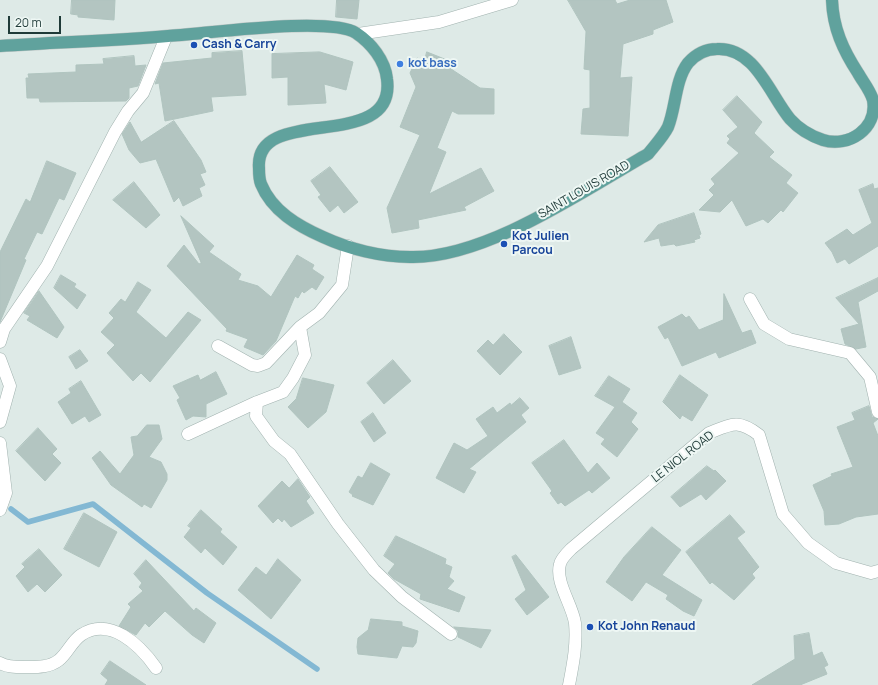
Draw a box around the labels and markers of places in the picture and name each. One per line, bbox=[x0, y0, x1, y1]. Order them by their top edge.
place label: Cash & Carry bbox=[202, 38, 276, 52]
marker: Cash & Carry bbox=[189, 40, 199, 50]
place label: kot bass bbox=[408, 57, 457, 71]
marker: kot bass bbox=[395, 59, 405, 69]
place label: Kot Julien Parcou bbox=[512, 230, 569, 258]
marker: Kot Julien Parcou bbox=[499, 239, 509, 249]
place label: Kot John Renaud bbox=[598, 620, 695, 634]
marker: Kot John Renaud bbox=[585, 622, 595, 632]

